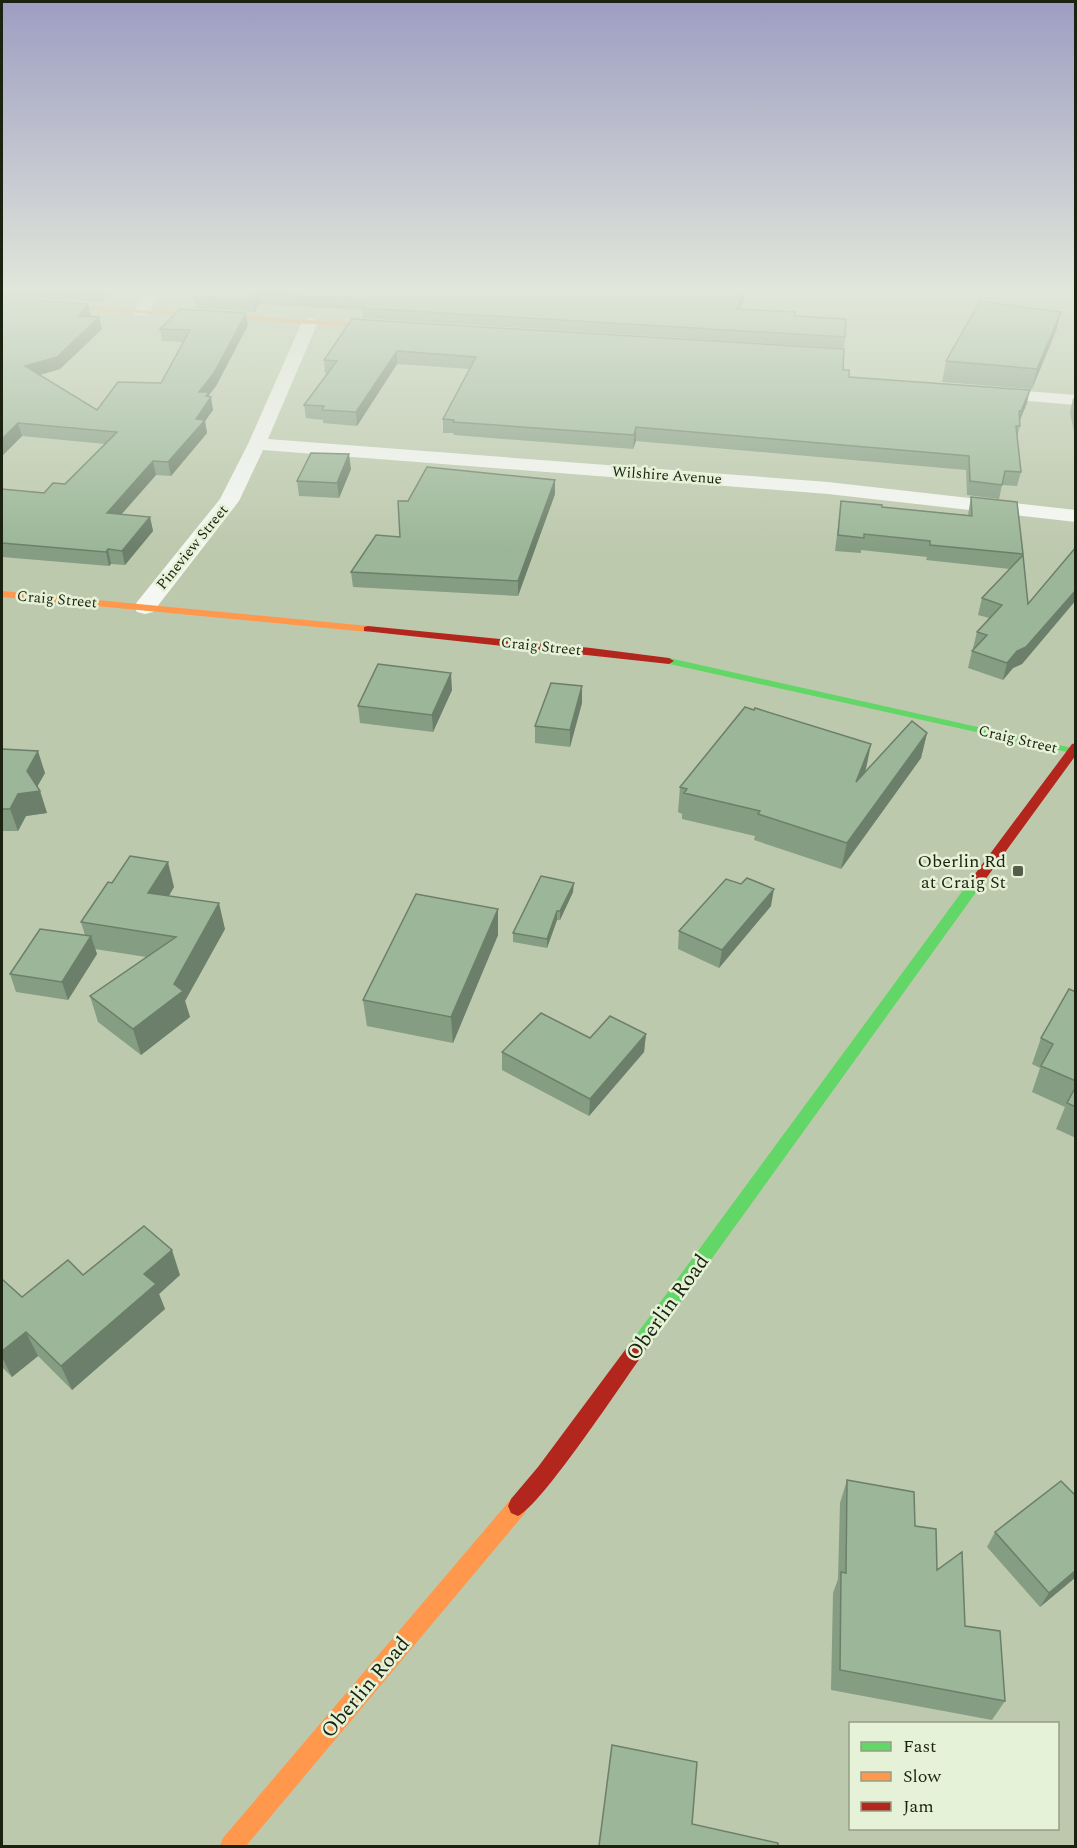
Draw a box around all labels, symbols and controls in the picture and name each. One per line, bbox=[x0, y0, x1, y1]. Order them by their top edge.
street label: Wilshire Avenue bbox=[611, 460, 723, 491]
street label: Pineview Street bbox=[151, 500, 234, 595]
street label: Craig Street bbox=[16, 585, 98, 614]
street label: Craig Street bbox=[500, 631, 582, 662]
street label: Craig Street bbox=[976, 719, 1060, 760]
place label: Oberlin Rd at Craig St bbox=[918, 848, 1006, 896]
marker: Oberlin Rd at Craig St bbox=[1011, 864, 1025, 878]
street label: Oberlin Road bbox=[618, 1248, 717, 1368]
street label: Oberlin Road bbox=[313, 1630, 418, 1746]
legend bbox=[849, 1722, 1059, 1830]
text: Fast bbox=[903, 1733, 936, 1760]
text: Slow bbox=[903, 1763, 942, 1790]
text: Jam bbox=[903, 1793, 934, 1820]

